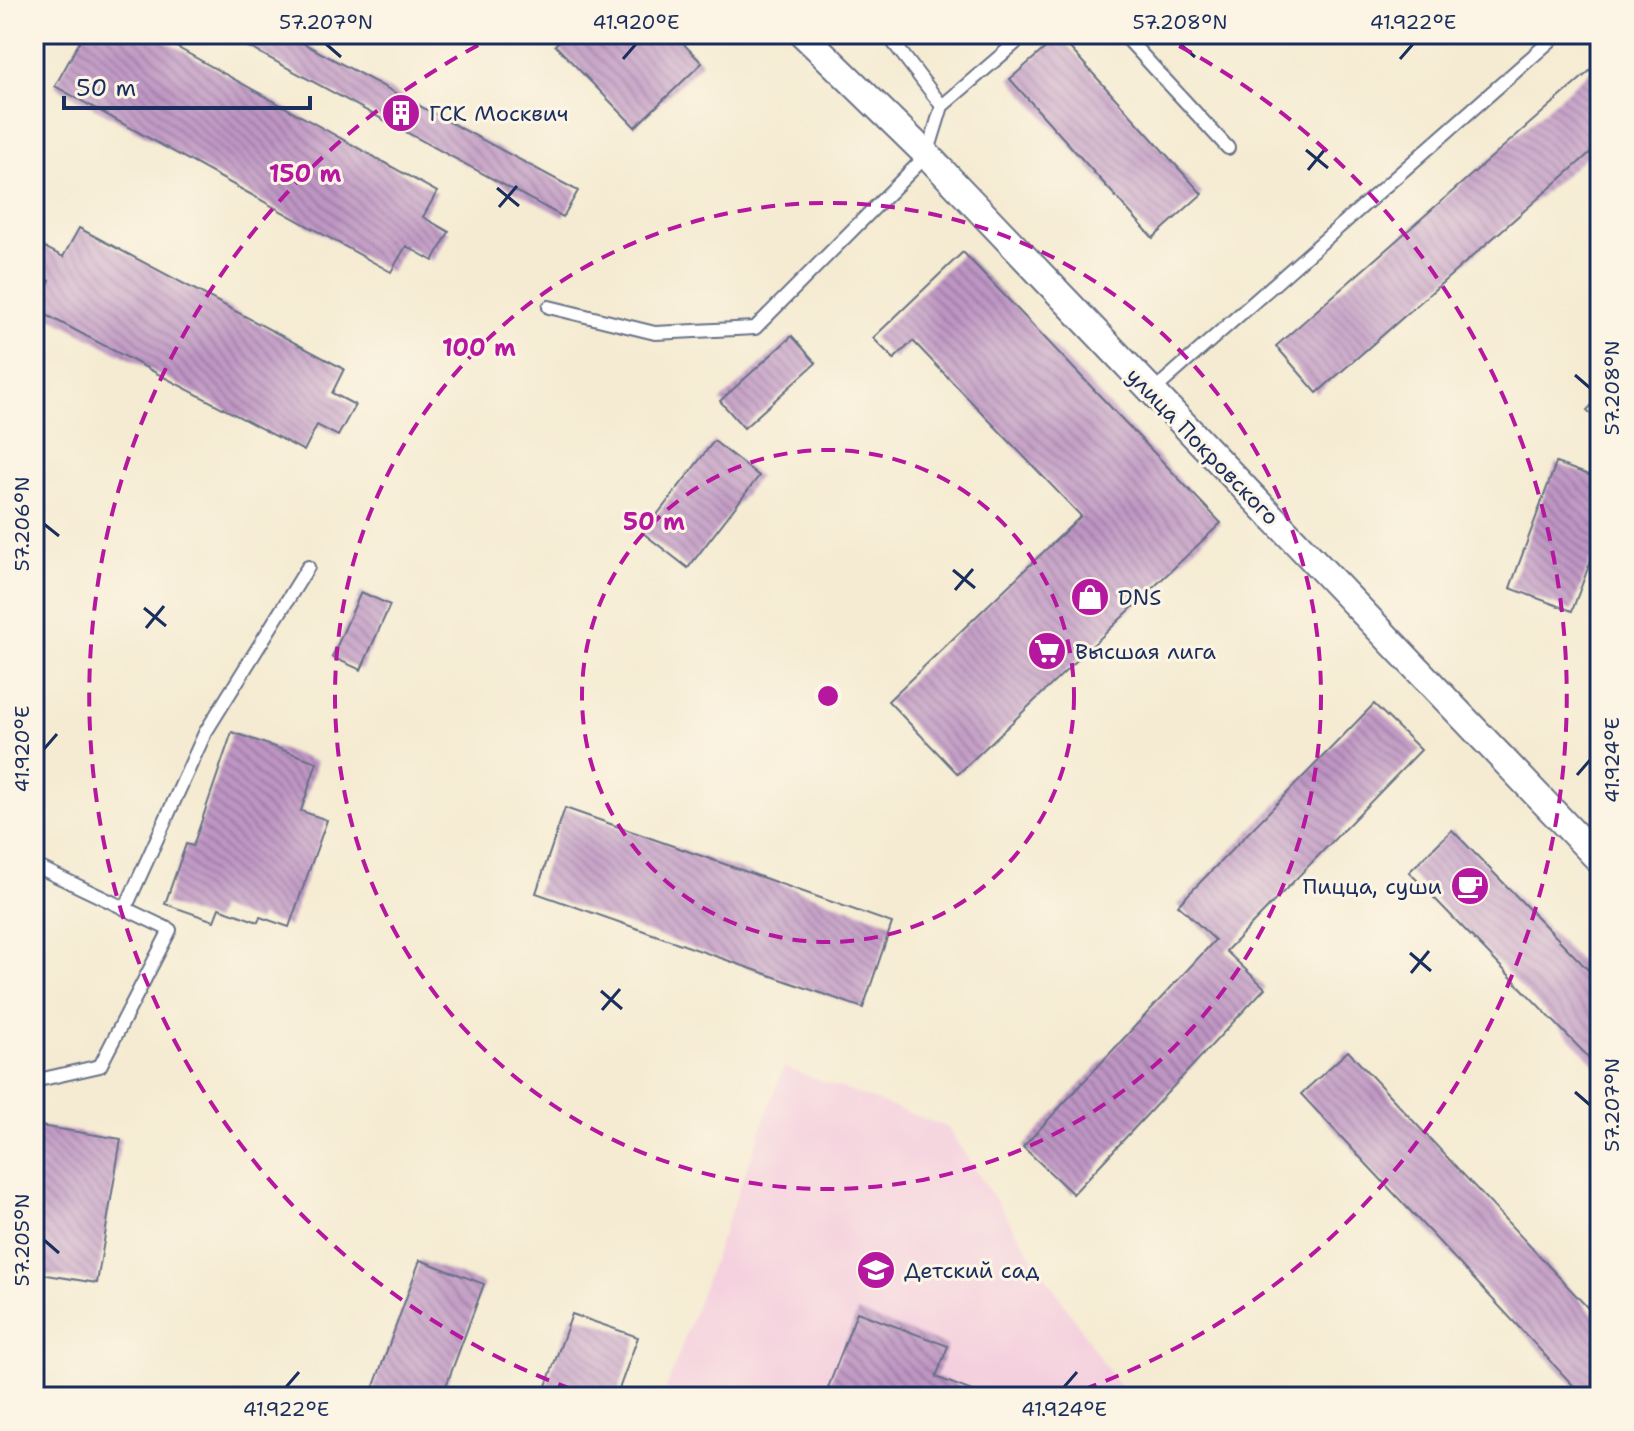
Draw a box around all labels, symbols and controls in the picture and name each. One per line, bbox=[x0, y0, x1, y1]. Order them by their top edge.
text: 57.207°N bbox=[279, 9, 373, 35]
text: 41.920°E bbox=[593, 9, 679, 35]
text: 57.208°N bbox=[1133, 9, 1227, 35]
text: 41.922°E bbox=[1370, 9, 1456, 35]
scale bar bbox=[64, 60, 310, 110]
text: 50 m bbox=[76, 72, 136, 104]
building icon: ГСК Москвич bbox=[380, 92, 422, 134]
place label: ГСК Москвич bbox=[429, 99, 568, 128]
text: 150 m bbox=[269, 158, 341, 190]
text: 100 m bbox=[442, 332, 516, 364]
text: 57.208°N bbox=[1599, 341, 1625, 435]
street label: улица Покровского bbox=[1120, 361, 1285, 531]
text: 57.206°N bbox=[9, 477, 35, 571]
text: 50 m bbox=[623, 506, 685, 538]
shop icon: DNS bbox=[1069, 576, 1111, 618]
place label: DNS bbox=[1118, 583, 1161, 612]
supermarket icon: Высшая лига bbox=[1026, 630, 1068, 672]
place label: Высшая лига bbox=[1075, 637, 1216, 666]
centre of rings bbox=[814, 682, 842, 710]
text: 41.920°E bbox=[9, 706, 35, 792]
text: 41.924°E bbox=[1599, 717, 1625, 803]
cafe icon: Пицца, суши bbox=[1449, 865, 1491, 907]
place label: Пицца, суши bbox=[1303, 872, 1442, 901]
text: 57.207°N bbox=[1599, 1058, 1625, 1152]
text: 57.205°N bbox=[9, 1193, 35, 1287]
school or university icon: Детский сад bbox=[855, 1249, 897, 1291]
place label: Детский сад bbox=[904, 1256, 1040, 1285]
text: 41.922°E bbox=[243, 1396, 329, 1422]
text: 41.924°E bbox=[1021, 1396, 1107, 1422]

